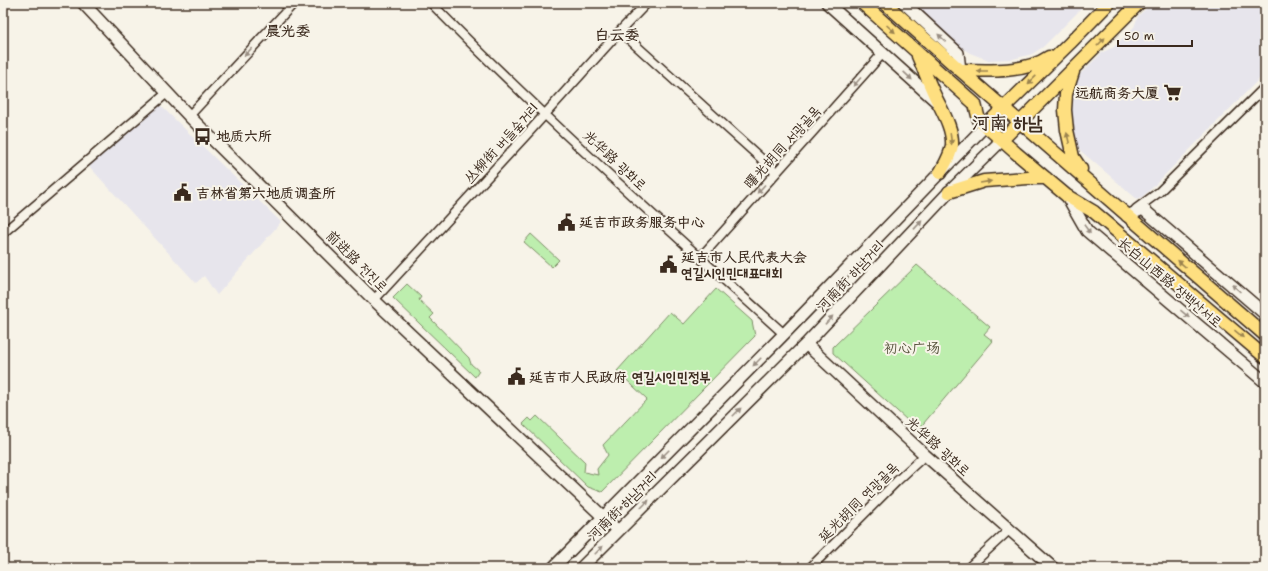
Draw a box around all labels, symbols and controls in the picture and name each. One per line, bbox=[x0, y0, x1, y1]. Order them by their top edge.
district label: 晨光委 bbox=[265, 21, 311, 41]
scale bar bbox=[1118, 22, 1192, 48]
one-way arrow bbox=[886, 24, 895, 33]
district label: 白云委 bbox=[594, 25, 640, 45]
text: 50 m bbox=[1124, 28, 1154, 44]
one-way arrow bbox=[937, 33, 947, 43]
one-way arrow bbox=[1096, 37, 1105, 47]
one-way arrow bbox=[244, 47, 253, 57]
one-way arrow bbox=[975, 68, 988, 74]
one-way arrow bbox=[903, 71, 913, 81]
one-way arrow bbox=[1027, 75, 1037, 85]
one-way arrow bbox=[852, 77, 862, 87]
supermarket icon: 远航商务大厦 bbox=[1162, 83, 1182, 103]
place label: 远航商务大厦 bbox=[1075, 84, 1159, 102]
street label: 丛柳街 버들숲거리 bbox=[460, 99, 542, 187]
street label: 曙光胡同 서광골목 bbox=[740, 102, 824, 192]
district label: 河南 하남 bbox=[971, 111, 1043, 135]
bus stop icon: 地质六所 bbox=[193, 126, 213, 146]
street label: 光华路 광화로 bbox=[579, 126, 651, 194]
place label: 地质六所 bbox=[216, 127, 272, 145]
one-way arrow bbox=[1065, 132, 1071, 145]
one-way arrow bbox=[948, 133, 954, 145]
one-way arrow bbox=[980, 178, 992, 184]
public building icon: 吉林省第六地质调查所 bbox=[173, 183, 193, 203]
place label: 吉林省第六地质调查所 bbox=[196, 184, 336, 202]
one-way arrow bbox=[757, 185, 766, 194]
public building icon: 延吉市政务服务中心 bbox=[556, 212, 576, 232]
place label: 延吉市政务服务中心 bbox=[579, 213, 705, 231]
one-way arrow bbox=[913, 220, 923, 230]
one-way arrow bbox=[1083, 224, 1091, 234]
street label: 前进路 전진로 bbox=[322, 226, 392, 296]
street label: 长白山西路 장백산서로 bbox=[1114, 233, 1226, 331]
street label: 河南街 하남거리 bbox=[812, 236, 888, 316]
place label: 延吉市人民代表大会 연길시인민대표대회 bbox=[681, 248, 807, 282]
public building icon: 延吉市人民代表大会 연길시인민대표대회 bbox=[658, 255, 678, 275]
one-way arrow bbox=[1177, 259, 1188, 268]
one-way arrow bbox=[1231, 283, 1241, 293]
one-way arrow bbox=[1180, 310, 1190, 319]
one-way arrow bbox=[824, 315, 834, 325]
one-way arrow bbox=[1233, 330, 1244, 339]
park label: 初心广场 bbox=[884, 339, 940, 357]
one-way arrow bbox=[752, 357, 762, 367]
public building icon: 延吉市人民政府 연길시인민정부 bbox=[506, 367, 526, 387]
place label: 延吉市人民政府 연길시인민정부 bbox=[529, 368, 711, 386]
one-way arrow bbox=[732, 407, 742, 417]
street label: 光华路 광화로 bbox=[902, 412, 974, 480]
one-way arrow bbox=[660, 449, 670, 459]
street label: 延光胡同 연광골목 bbox=[814, 458, 902, 546]
street label: 河南街 하남거리 bbox=[583, 467, 661, 545]
one-way arrow bbox=[640, 499, 650, 509]
one-way arrow bbox=[594, 545, 604, 555]

